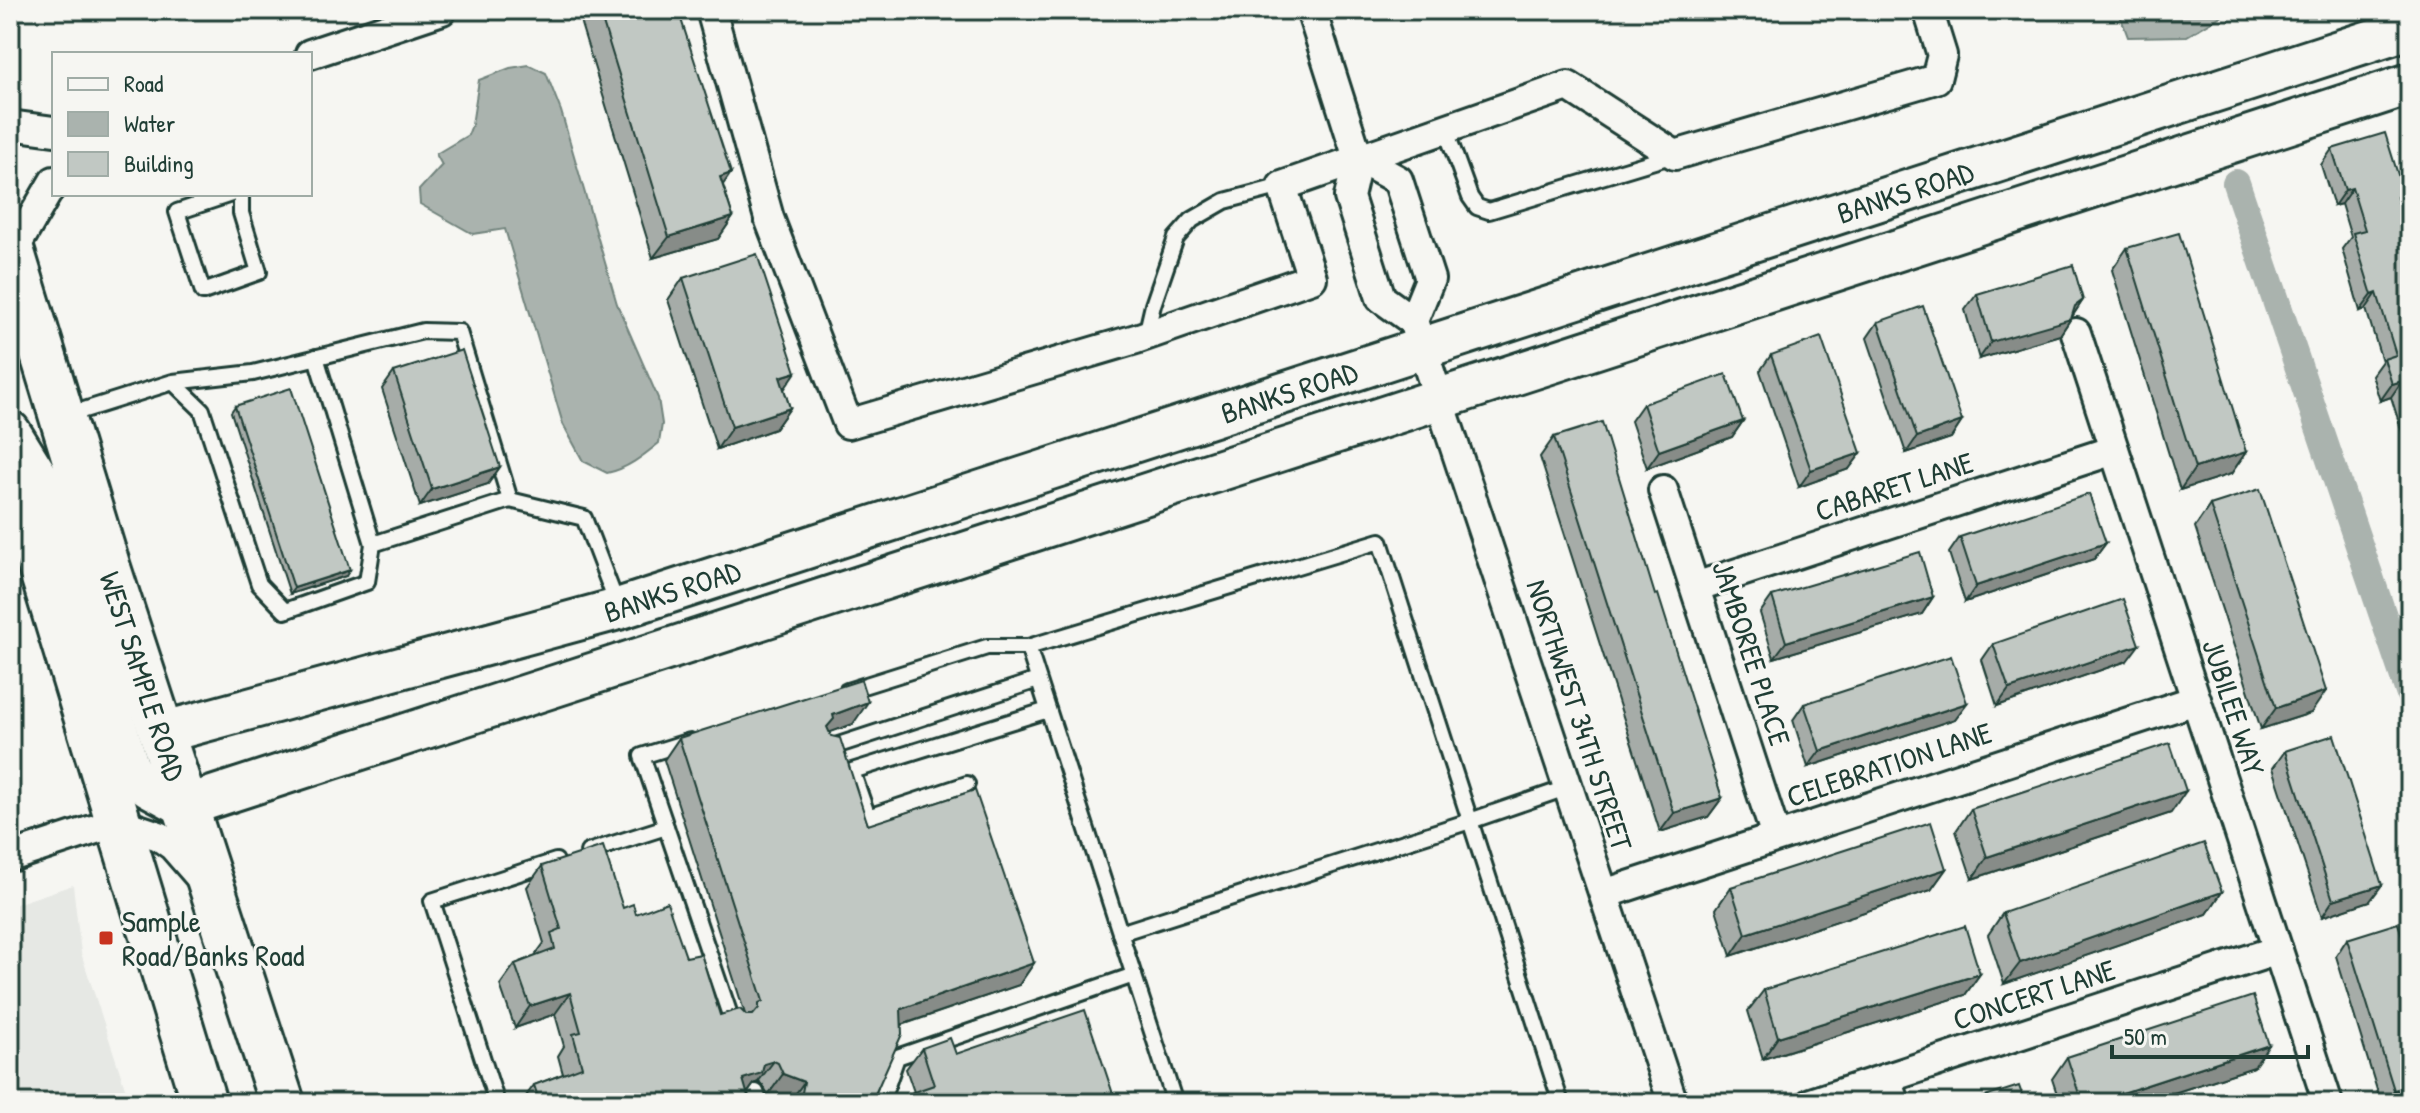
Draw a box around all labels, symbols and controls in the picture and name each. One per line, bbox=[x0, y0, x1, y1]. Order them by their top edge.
legend bbox=[52, 52, 312, 196]
text: Road bbox=[124, 67, 163, 99]
text: Water bbox=[124, 107, 175, 139]
text: Building bbox=[124, 147, 194, 179]
street label: BANKS ROAD bbox=[1832, 151, 1979, 233]
street label: BANKS ROAD bbox=[1216, 351, 1363, 433]
street label: CABARET LANE bbox=[1810, 442, 1978, 530]
street label: BANKS ROAD bbox=[599, 550, 746, 632]
street label: JAMBOREE PLACE bbox=[1703, 555, 1801, 751]
street label: WEST SAMPLE ROAD bbox=[90, 566, 196, 786]
street label: NORTHWEST 34TH STREET bbox=[1517, 575, 1643, 856]
street label: JUBILEE WAY bbox=[2193, 634, 2275, 780]
street label: CELEBRATION LANE bbox=[1781, 712, 1997, 816]
place label: Sample Road/Banks Road bbox=[122, 901, 305, 975]
marker: Sample Road/Banks Road bbox=[97, 929, 115, 947]
street label: CONCERT LANE bbox=[1948, 949, 2120, 1039]
scale bar bbox=[2112, 1009, 2308, 1059]
text: 50 m bbox=[2124, 1020, 2167, 1052]

